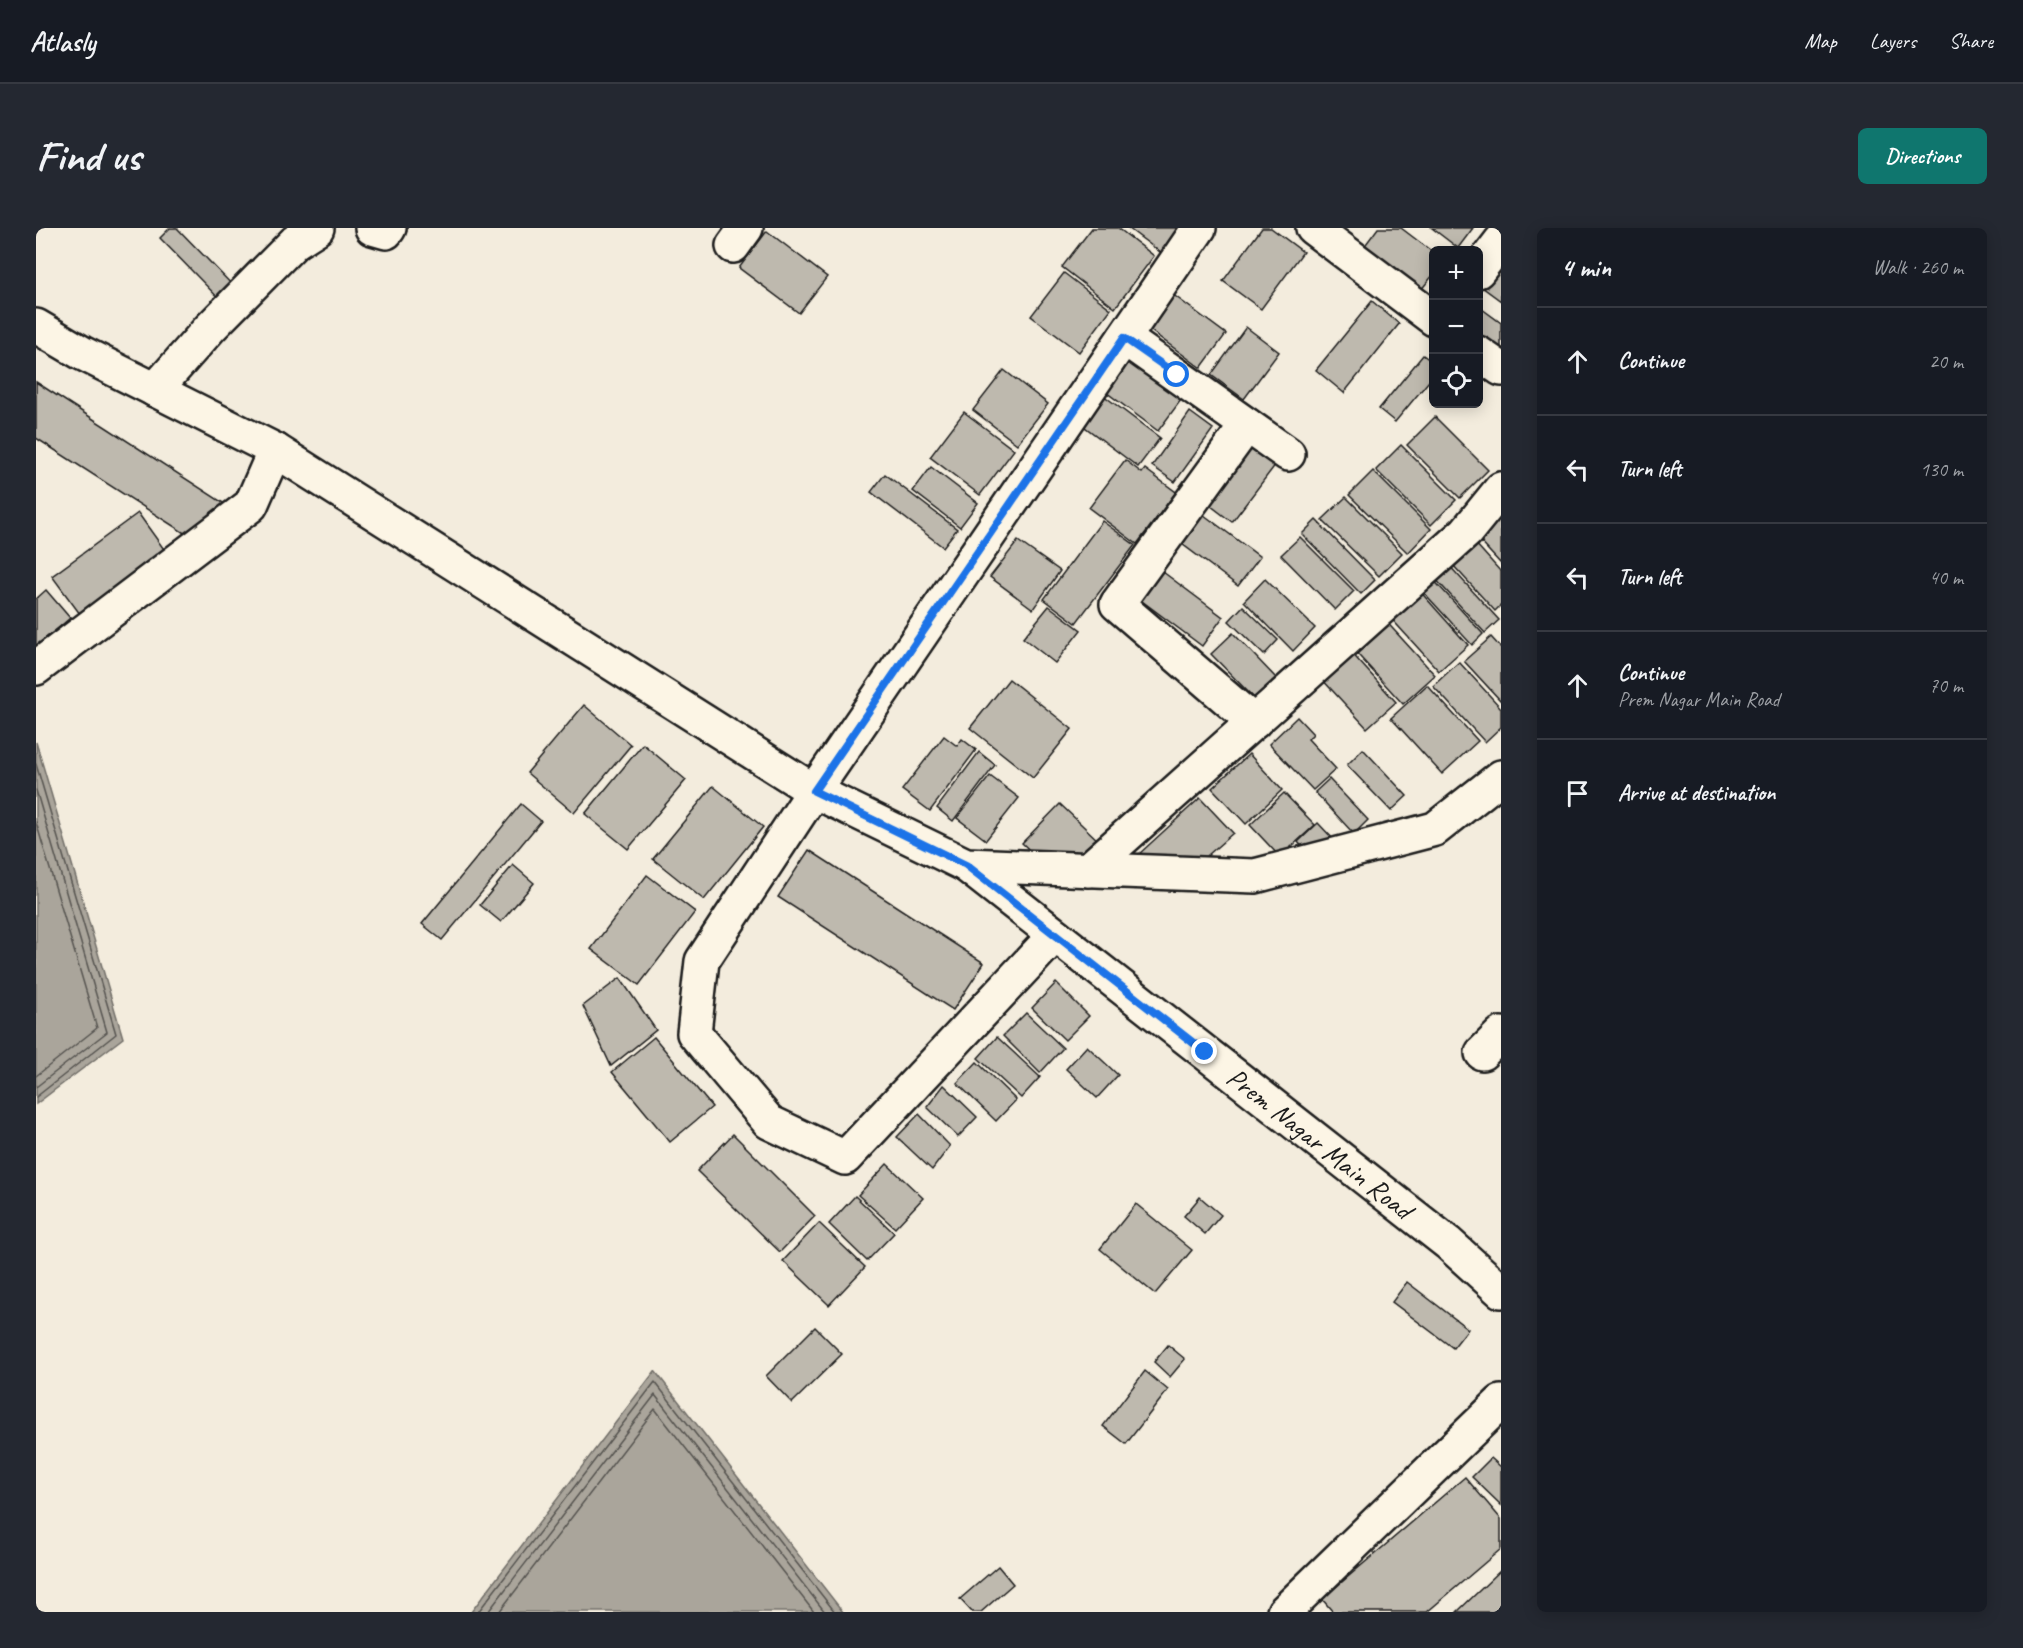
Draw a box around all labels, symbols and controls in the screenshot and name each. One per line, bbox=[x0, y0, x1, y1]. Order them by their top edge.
text: Atlasly bbox=[30, 24, 95, 59]
text: Map bbox=[1804, 28, 1837, 54]
text: Layers bbox=[1870, 28, 1916, 54]
text: Share bbox=[1949, 28, 1993, 54]
button: Directions bbox=[1858, 128, 1987, 184]
text: Find us bbox=[36, 130, 141, 183]
map controls bbox=[1429, 246, 1483, 408]
button: + bbox=[1429, 246, 1483, 300]
text: 4 min bbox=[1561, 251, 1611, 284]
text: Walk · 260 m bbox=[1873, 255, 1963, 280]
button: − bbox=[1429, 300, 1483, 354]
icon: ahead bbox=[1561, 345, 1594, 378]
text: Continue bbox=[1618, 347, 1684, 375]
text: 20 m bbox=[1929, 349, 1963, 374]
button: locate bbox=[1429, 354, 1483, 408]
route start bbox=[1163, 361, 1189, 387]
icon: left bbox=[1561, 453, 1594, 486]
text: Turn left bbox=[1618, 455, 1682, 483]
text: 130 m bbox=[1920, 457, 1963, 482]
icon: left bbox=[1561, 561, 1594, 594]
text: Turn left bbox=[1618, 563, 1682, 591]
text: 40 m bbox=[1929, 565, 1963, 590]
text: Continue bbox=[1618, 659, 1684, 687]
icon: ahead bbox=[1561, 669, 1594, 702]
text: 70 m bbox=[1929, 673, 1963, 698]
text: Prem Nagar Main Road bbox=[1618, 687, 1780, 712]
icon: arrive bbox=[1561, 777, 1594, 810]
text: Arrive at destination bbox=[1618, 779, 1775, 807]
route end bbox=[1191, 1038, 1217, 1064]
street label: Prem Nagar Main Road bbox=[1220, 1059, 1423, 1229]

